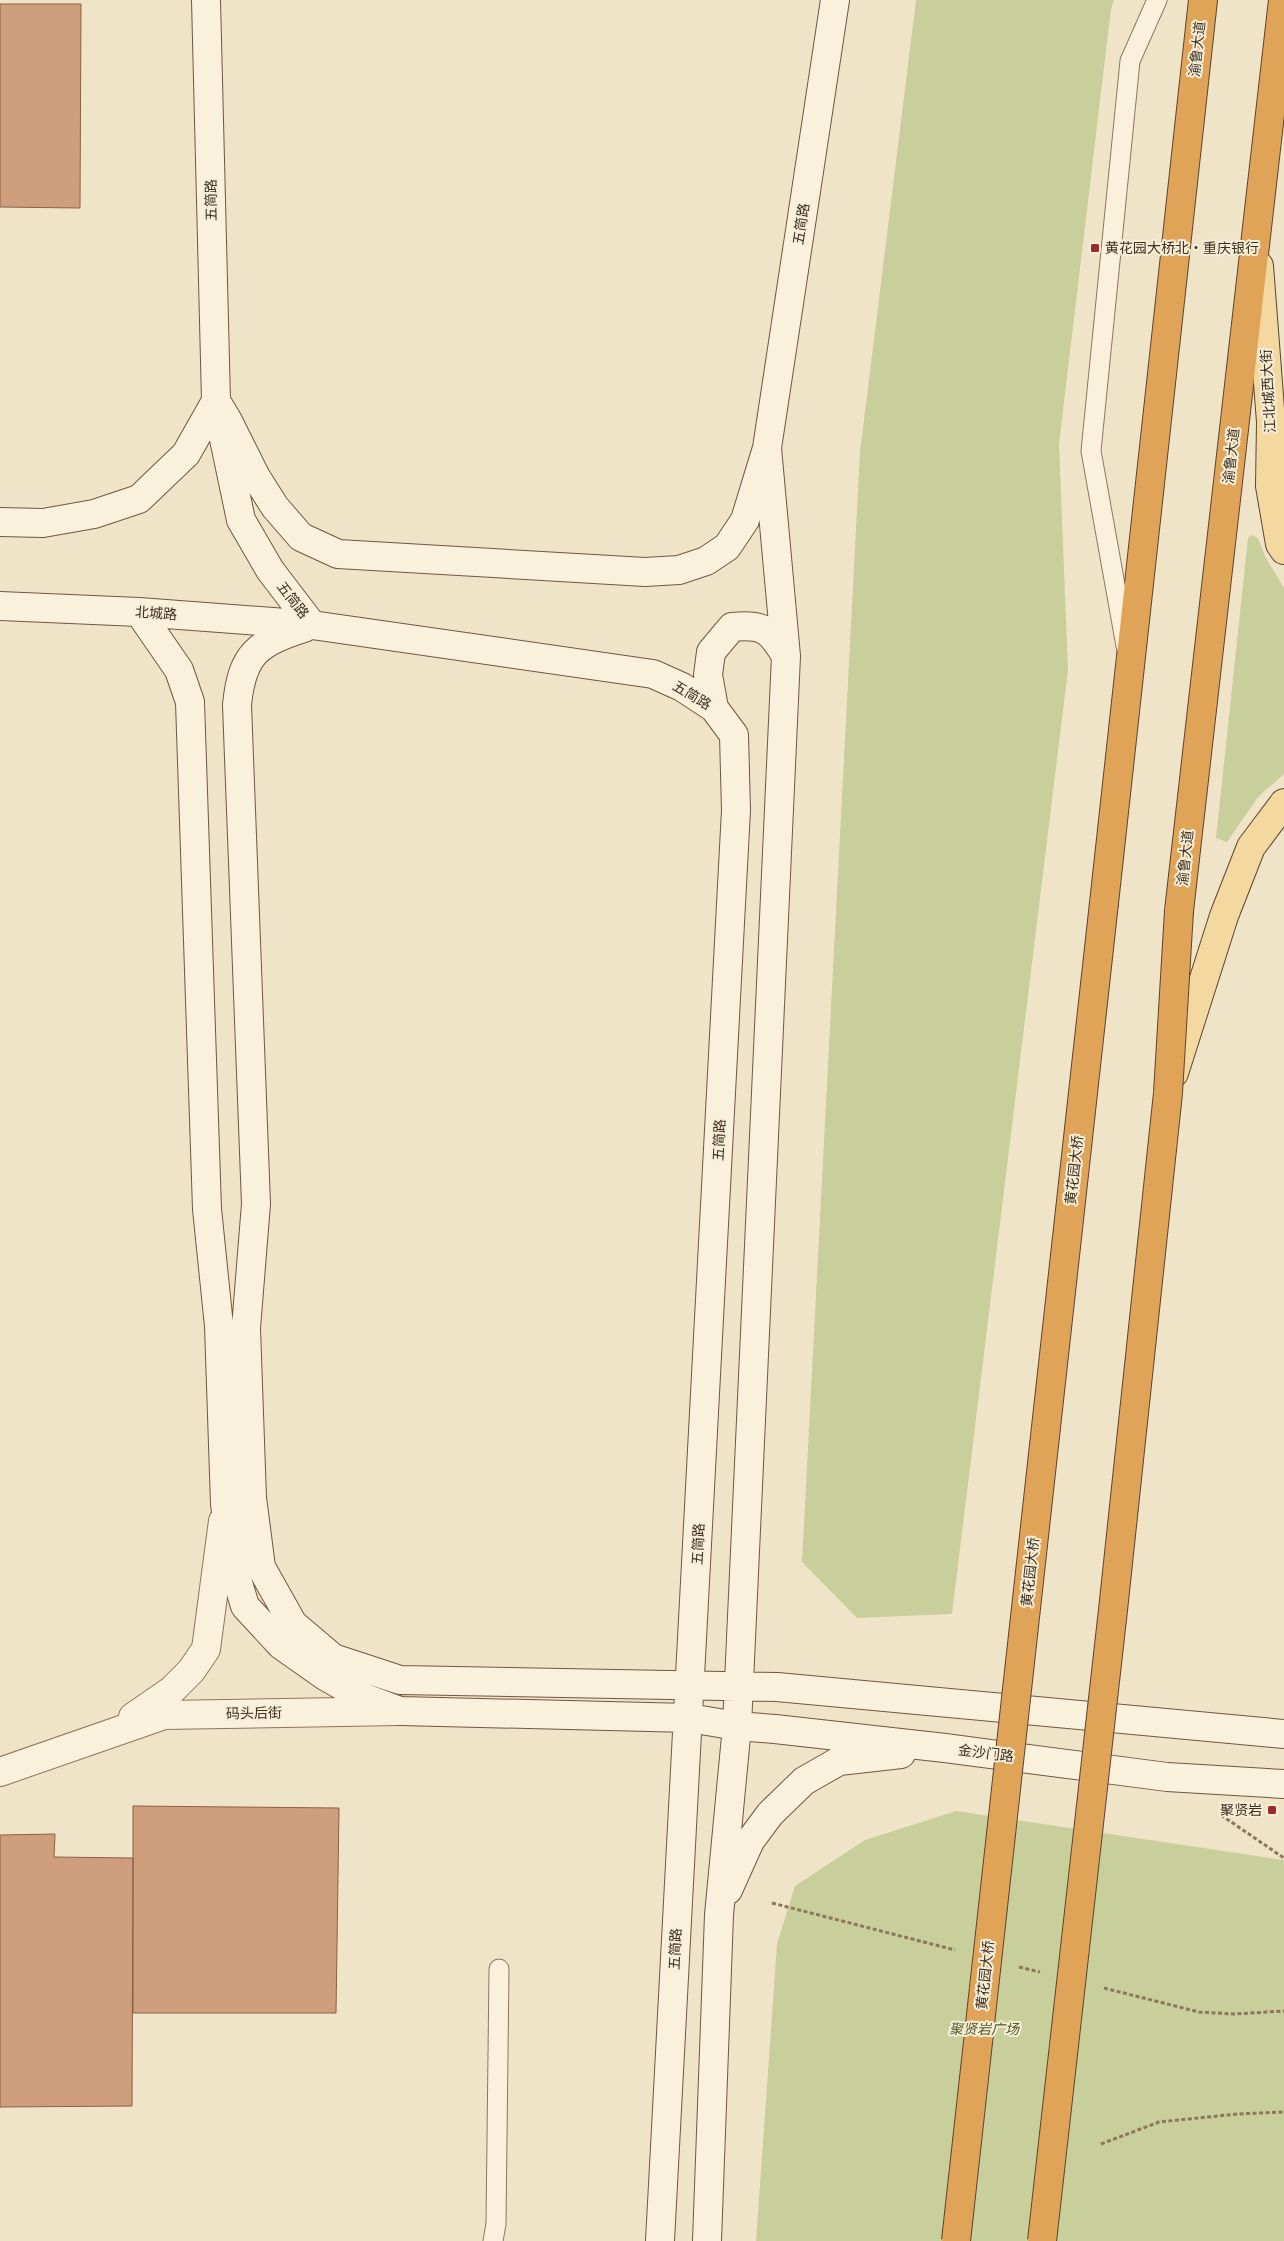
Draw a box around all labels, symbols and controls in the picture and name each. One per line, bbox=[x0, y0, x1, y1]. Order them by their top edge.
street label: 渝鲁大道 bbox=[1185, 20, 1209, 78]
street label: 五简路 bbox=[202, 179, 220, 221]
street label: 五简路 bbox=[789, 202, 813, 246]
place label: 黄花园大桥北‧重庆银行 bbox=[1105, 239, 1259, 257]
marker: 黄花园大桥北‧重庆银行 bbox=[1089, 242, 1101, 254]
street label: 江北城西大街 bbox=[1257, 349, 1279, 433]
street label: 渝鲁大道 bbox=[1219, 427, 1243, 485]
street label: 五简路 bbox=[273, 578, 313, 622]
street label: 北城路 bbox=[134, 603, 178, 623]
street label: 五简路 bbox=[669, 676, 715, 714]
street label: 渝鲁大道 bbox=[1173, 829, 1197, 887]
street label: 五简路 bbox=[709, 1119, 729, 1161]
street label: 黄花园大桥 bbox=[1061, 1134, 1087, 1206]
street label: 五简路 bbox=[688, 1523, 708, 1565]
street label: 黄花园大桥 bbox=[1017, 1536, 1043, 1608]
street label: 码头后街 bbox=[226, 1704, 282, 1722]
street label: 金沙门路 bbox=[957, 1741, 1015, 1765]
place label: 聚贤岩 bbox=[1220, 1801, 1262, 1819]
marker: 聚贤岩 bbox=[1266, 1804, 1278, 1816]
street label: 五简路 bbox=[665, 1928, 685, 1970]
street label: 黄花园大桥 bbox=[972, 1939, 998, 2011]
park label: 聚贤岩广场 bbox=[949, 2020, 1020, 2038]

